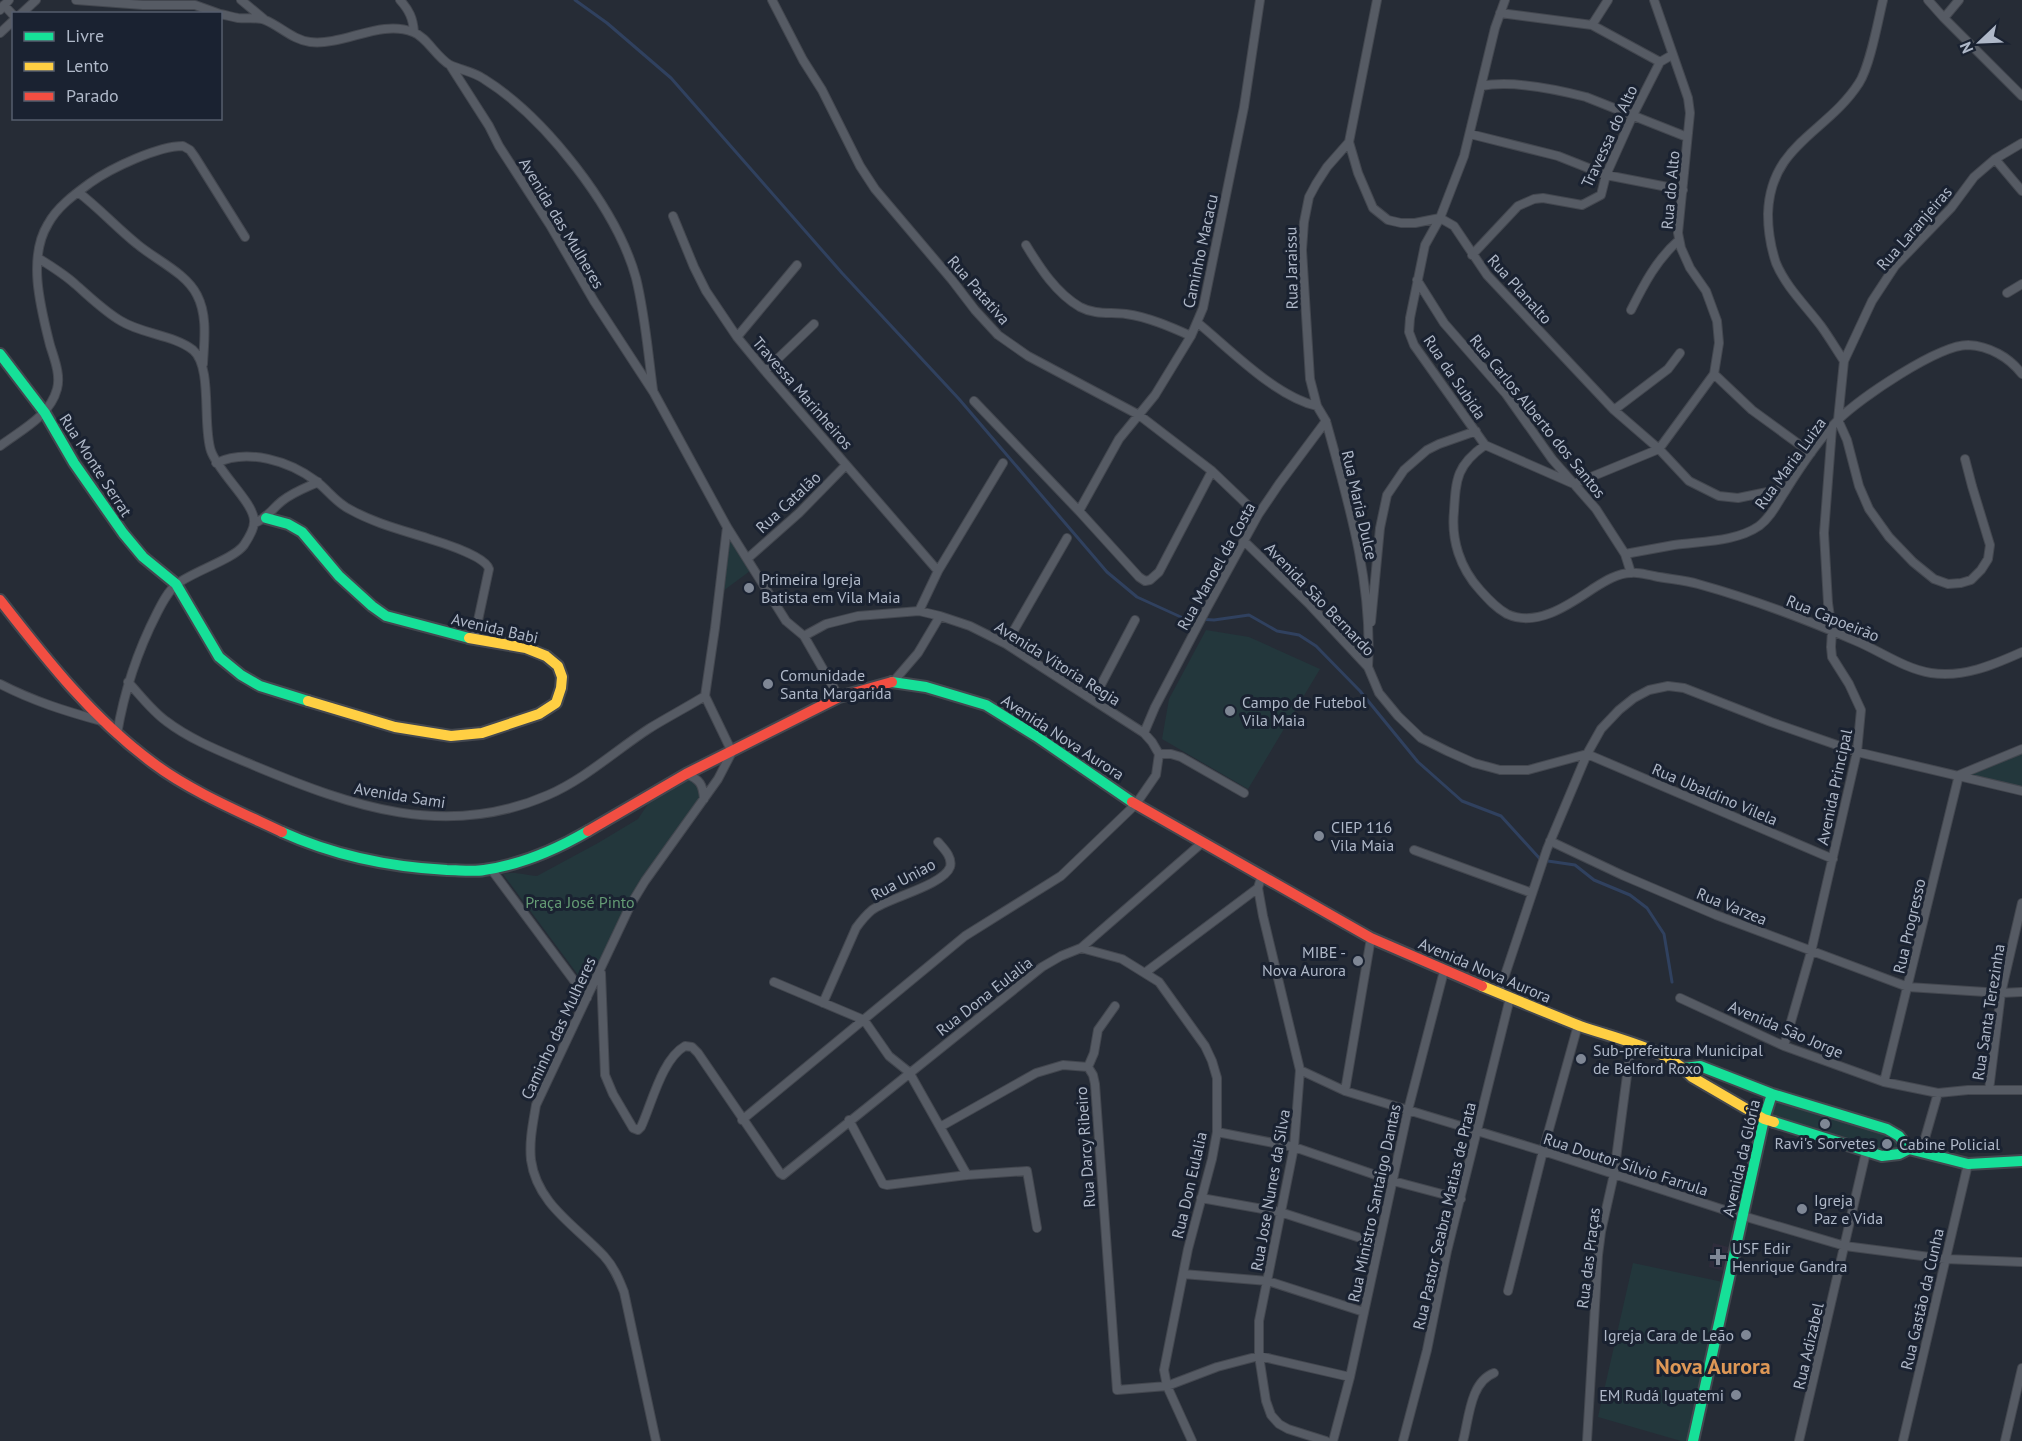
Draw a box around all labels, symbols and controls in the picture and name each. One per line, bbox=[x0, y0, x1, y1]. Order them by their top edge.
legend bbox=[12, 12, 222, 120]
north arrow bbox=[1950, 12, 2010, 72]
text: Livre bbox=[66, 24, 104, 47]
text: N bbox=[1955, 39, 1977, 57]
text: Lento bbox=[66, 54, 109, 77]
street label: Travessa do Alto bbox=[1577, 82, 1641, 190]
text: Parado bbox=[66, 84, 119, 107]
street label: Rua do Alto bbox=[1657, 150, 1683, 230]
street label: Avenida das Mulheres bbox=[515, 154, 609, 292]
street label: Rua Laranjeiras bbox=[1872, 182, 1956, 274]
street label: Caminho Macacu bbox=[1178, 192, 1222, 310]
street label: Rua Jaraissu bbox=[1280, 227, 1302, 309]
street label: Rua Planalto bbox=[1483, 250, 1557, 328]
street label: Rua Patativa bbox=[943, 251, 1015, 329]
street label: Rua Carlos Alberto dos Santos bbox=[1466, 330, 1610, 502]
street label: Rua da Subida bbox=[1419, 331, 1491, 423]
street label: Travessa Marinheiros bbox=[749, 333, 858, 454]
street label: Rua Monte Serrat bbox=[55, 410, 137, 521]
street label: Rua Maria Luiza bbox=[1750, 413, 1830, 513]
street label: Rua Maria Dulce bbox=[1338, 448, 1382, 562]
street label: Rua Catalão bbox=[751, 467, 825, 537]
street label: Rua Manoel da Costa bbox=[1173, 499, 1259, 633]
street label: Avenida São Bernardo bbox=[1261, 538, 1379, 660]
place label: Primeira Igreja Batista em Vila Maia bbox=[761, 569, 900, 607]
marker: Primeira Igreja Batista em Vila Maia bbox=[742, 581, 756, 595]
street label: Rua Capoeirão bbox=[1784, 590, 1882, 646]
street label: Avenida Babi bbox=[450, 608, 540, 648]
street label: Avenida Vitoria Regia bbox=[991, 616, 1125, 710]
place label: Comunidade Santa Margarida bbox=[780, 665, 892, 703]
marker: Comunidade Santa Margarida bbox=[761, 677, 775, 691]
street label: Avenida Nova Aurora bbox=[998, 690, 1128, 784]
place label: Campo de Futebol Vila Maia bbox=[1241, 692, 1367, 730]
marker: Campo de Futebol Vila Maia bbox=[1223, 704, 1237, 718]
street label: Avenida Principal bbox=[1812, 727, 1856, 847]
street label: Rua Ubaldino Vilela bbox=[1649, 758, 1781, 830]
street label: Avenida Sami bbox=[353, 778, 447, 812]
place label: CIEP 116 Vila Maia bbox=[1330, 817, 1394, 855]
marker: CIEP 116 Vila Maia bbox=[1312, 829, 1326, 843]
street label: Rua Uniao bbox=[867, 854, 939, 904]
street label: Rua Progresso bbox=[1888, 877, 1930, 975]
street label: Rua Varzea bbox=[1694, 883, 1770, 929]
park label: Praça José Pinto bbox=[525, 892, 635, 912]
street label: Avenida Nova Aurora bbox=[1416, 933, 1554, 1007]
place label: MIBE - Nova Aurora bbox=[1262, 942, 1346, 980]
street label: Rua Santa Terezinha bbox=[1967, 942, 2009, 1082]
street label: Rua Dona Eulalia bbox=[932, 952, 1036, 1040]
street label: Caminho das Mulheres bbox=[516, 953, 600, 1103]
marker: MIBE - Nova Aurora bbox=[1351, 954, 1365, 968]
street label: Avenida São Jorge bbox=[1725, 996, 1847, 1062]
place label: Sub-prefeitura Municipal de Belford Roxo bbox=[1593, 1040, 1763, 1078]
marker: Sub-prefeitura Municipal de Belford Roxo bbox=[1574, 1052, 1588, 1066]
street label: Rua Darcy Ribeiro bbox=[1071, 1086, 1099, 1208]
street label: Avenida da Glória bbox=[1718, 1097, 1764, 1219]
street label: Rua Pastor Seabra Matias de Prata bbox=[1408, 1100, 1480, 1332]
street label: Rua Ministro Santaigo Dantas bbox=[1343, 1102, 1405, 1304]
street label: Rua Jose Nunes da Silva bbox=[1246, 1108, 1294, 1272]
marker: Ravi's Sorvetes bbox=[1818, 1117, 1832, 1131]
street label: Rua Doutor Sílvio Farrula bbox=[1541, 1128, 1711, 1200]
street label: Rua Don Eulalia bbox=[1167, 1130, 1211, 1240]
place label: Ravi's Sorvetes bbox=[1774, 1133, 1876, 1153]
place label: Cabine Policial bbox=[1899, 1134, 2000, 1154]
marker: Cabine Policial bbox=[1880, 1137, 1894, 1151]
place label: Igreja Paz e Vida bbox=[1814, 1190, 1883, 1228]
marker: Igreja Paz e Vida bbox=[1795, 1202, 1809, 1216]
street label: Rua das Praças bbox=[1572, 1206, 1604, 1310]
street label: Rua Gastão da Cunha bbox=[1896, 1226, 1948, 1372]
place label: USF Edir Henrique Gandra bbox=[1732, 1238, 1847, 1276]
marker: USF Edir Henrique Gandra bbox=[1709, 1248, 1727, 1266]
street label: Rua Adizabel bbox=[1788, 1300, 1828, 1391]
place label: Igreja Cara de Leão bbox=[1603, 1325, 1734, 1345]
marker: Igreja Cara de Leão bbox=[1739, 1328, 1753, 1342]
district label: Nova Aurora bbox=[1655, 1352, 1771, 1380]
place label: EM Rudá Iguatemi bbox=[1599, 1385, 1724, 1405]
marker: EM Rudá Iguatemi bbox=[1729, 1388, 1743, 1402]

